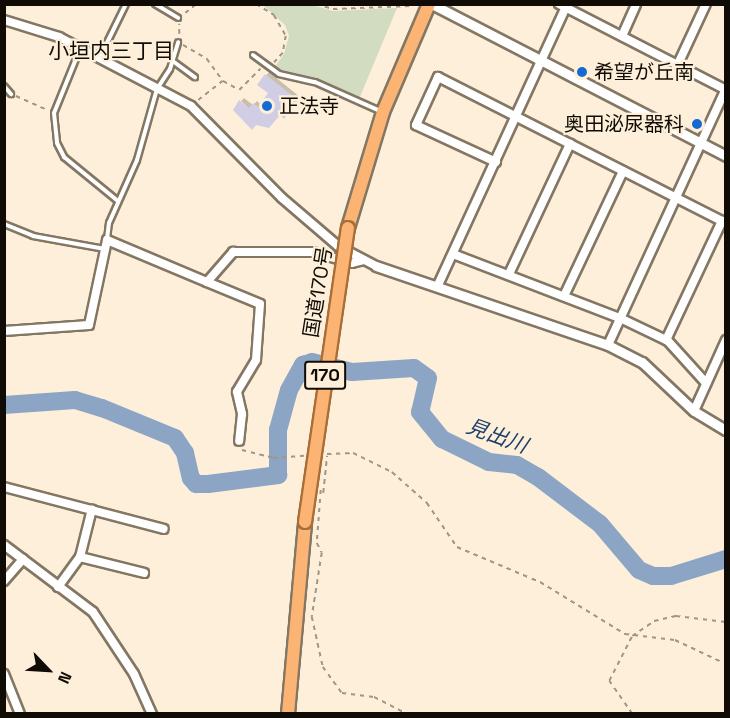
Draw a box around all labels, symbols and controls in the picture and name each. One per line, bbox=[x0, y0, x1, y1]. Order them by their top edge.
district label: 小垣内三丁目 bbox=[48, 38, 174, 64]
place label: 希望が丘南 bbox=[594, 60, 694, 84]
marker: 希望が丘南 bbox=[575, 65, 589, 79]
place label: 正法寺 bbox=[279, 94, 339, 118]
marker: 正法寺 bbox=[260, 99, 274, 113]
place label: 奥田泌尿器科 bbox=[564, 112, 684, 136]
marker: 奥田泌尿器科 bbox=[688, 115, 706, 133]
street label: 国道170号 bbox=[299, 245, 337, 339]
road number: 170 bbox=[304, 360, 346, 390]
water label: 見出川 bbox=[463, 413, 531, 459]
north arrow bbox=[18, 640, 78, 700]
text: N bbox=[53, 669, 77, 687]

